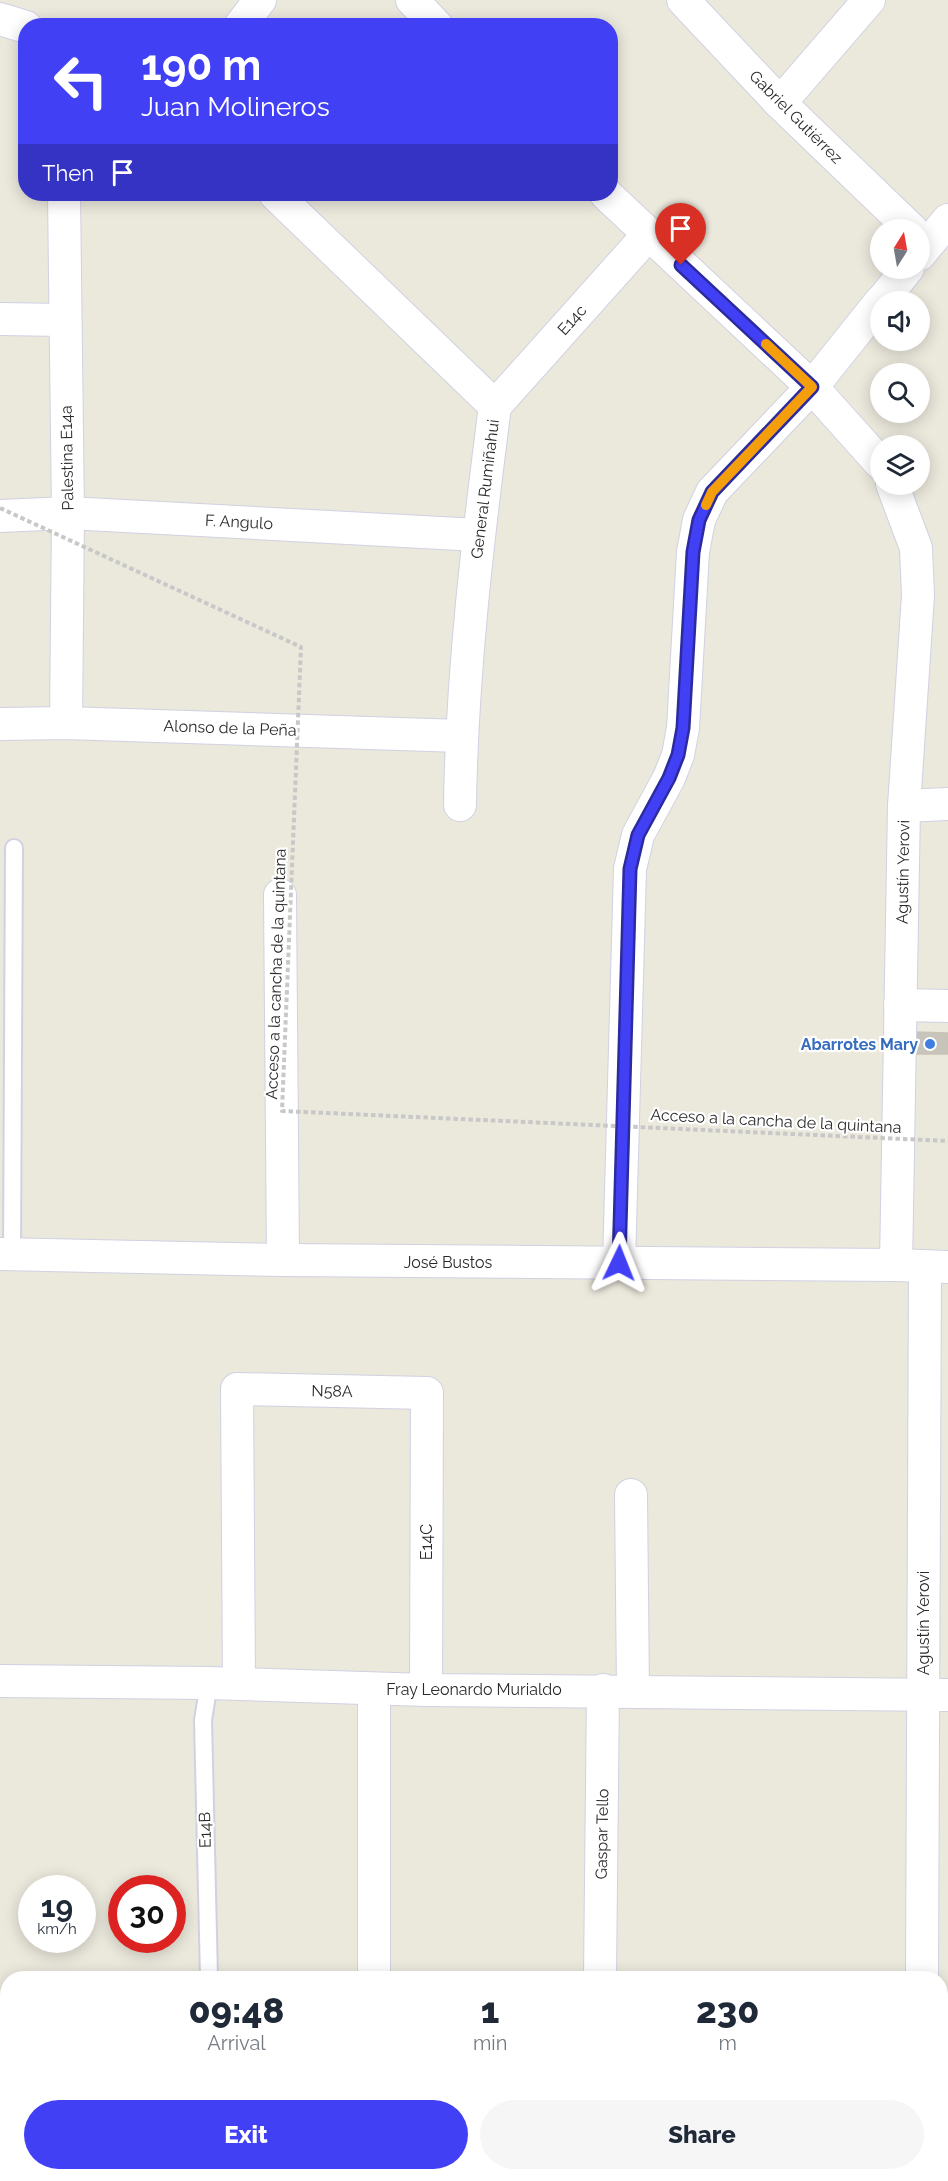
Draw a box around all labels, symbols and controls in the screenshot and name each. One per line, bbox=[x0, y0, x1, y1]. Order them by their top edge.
text: 190 m bbox=[141, 41, 261, 90]
icon: left bbox=[42, 42, 120, 120]
street label: Gabriel Gutiérrez bbox=[746, 67, 847, 168]
text: Juan Molineros bbox=[141, 91, 330, 122]
icon: arrive bbox=[106, 156, 139, 189]
text: Then bbox=[42, 160, 94, 186]
pin bbox=[655, 203, 706, 265]
icon: arrive bbox=[664, 212, 697, 245]
north arrow bbox=[870, 219, 930, 279]
map controls bbox=[870, 219, 930, 495]
button: sound bbox=[870, 291, 930, 351]
street label: E14c bbox=[554, 301, 591, 339]
button: search bbox=[870, 363, 930, 423]
street label: Palestina E14a bbox=[57, 405, 77, 511]
street label: General Rumiñahui bbox=[467, 418, 503, 560]
button: layers bbox=[870, 435, 930, 495]
street label: F. Angulo bbox=[205, 511, 273, 533]
street label: Alonso de la Peña bbox=[163, 716, 297, 740]
street label: Agustín Yerovi bbox=[893, 820, 913, 924]
street label: Acceso a la cancha de la quintana bbox=[262, 848, 290, 1100]
place label: Abarrotes Mary bbox=[801, 1035, 918, 1054]
marker: Abarrotes Mary bbox=[923, 1037, 937, 1051]
street label: Acceso a la cancha de la quintana bbox=[650, 1105, 902, 1137]
position arrow bbox=[587, 1231, 651, 1295]
street label: José Bustos bbox=[404, 1253, 493, 1272]
street label: N58A bbox=[311, 1381, 353, 1401]
street label: E14C bbox=[417, 1524, 436, 1560]
street label: Agustín Yerovi bbox=[914, 1571, 933, 1675]
street label: Fray Leonardo Murialdo bbox=[386, 1680, 562, 1699]
street label: Gaspar Tello bbox=[592, 1788, 612, 1880]
street label: E14B bbox=[195, 1812, 215, 1848]
speed limit sign: 30 bbox=[108, 1875, 186, 1953]
text: 19 bbox=[41, 1889, 73, 1924]
text: km/h bbox=[37, 1920, 77, 1938]
text: 09:48 bbox=[189, 1989, 284, 2031]
text: 1 bbox=[481, 1989, 500, 2031]
text: 230 bbox=[696, 1989, 759, 2031]
text: Arrival bbox=[207, 2031, 266, 2055]
text: min bbox=[473, 2031, 507, 2055]
text: m bbox=[718, 2031, 737, 2055]
button: Exit bbox=[24, 2100, 468, 2169]
button: Share bbox=[480, 2100, 924, 2169]

